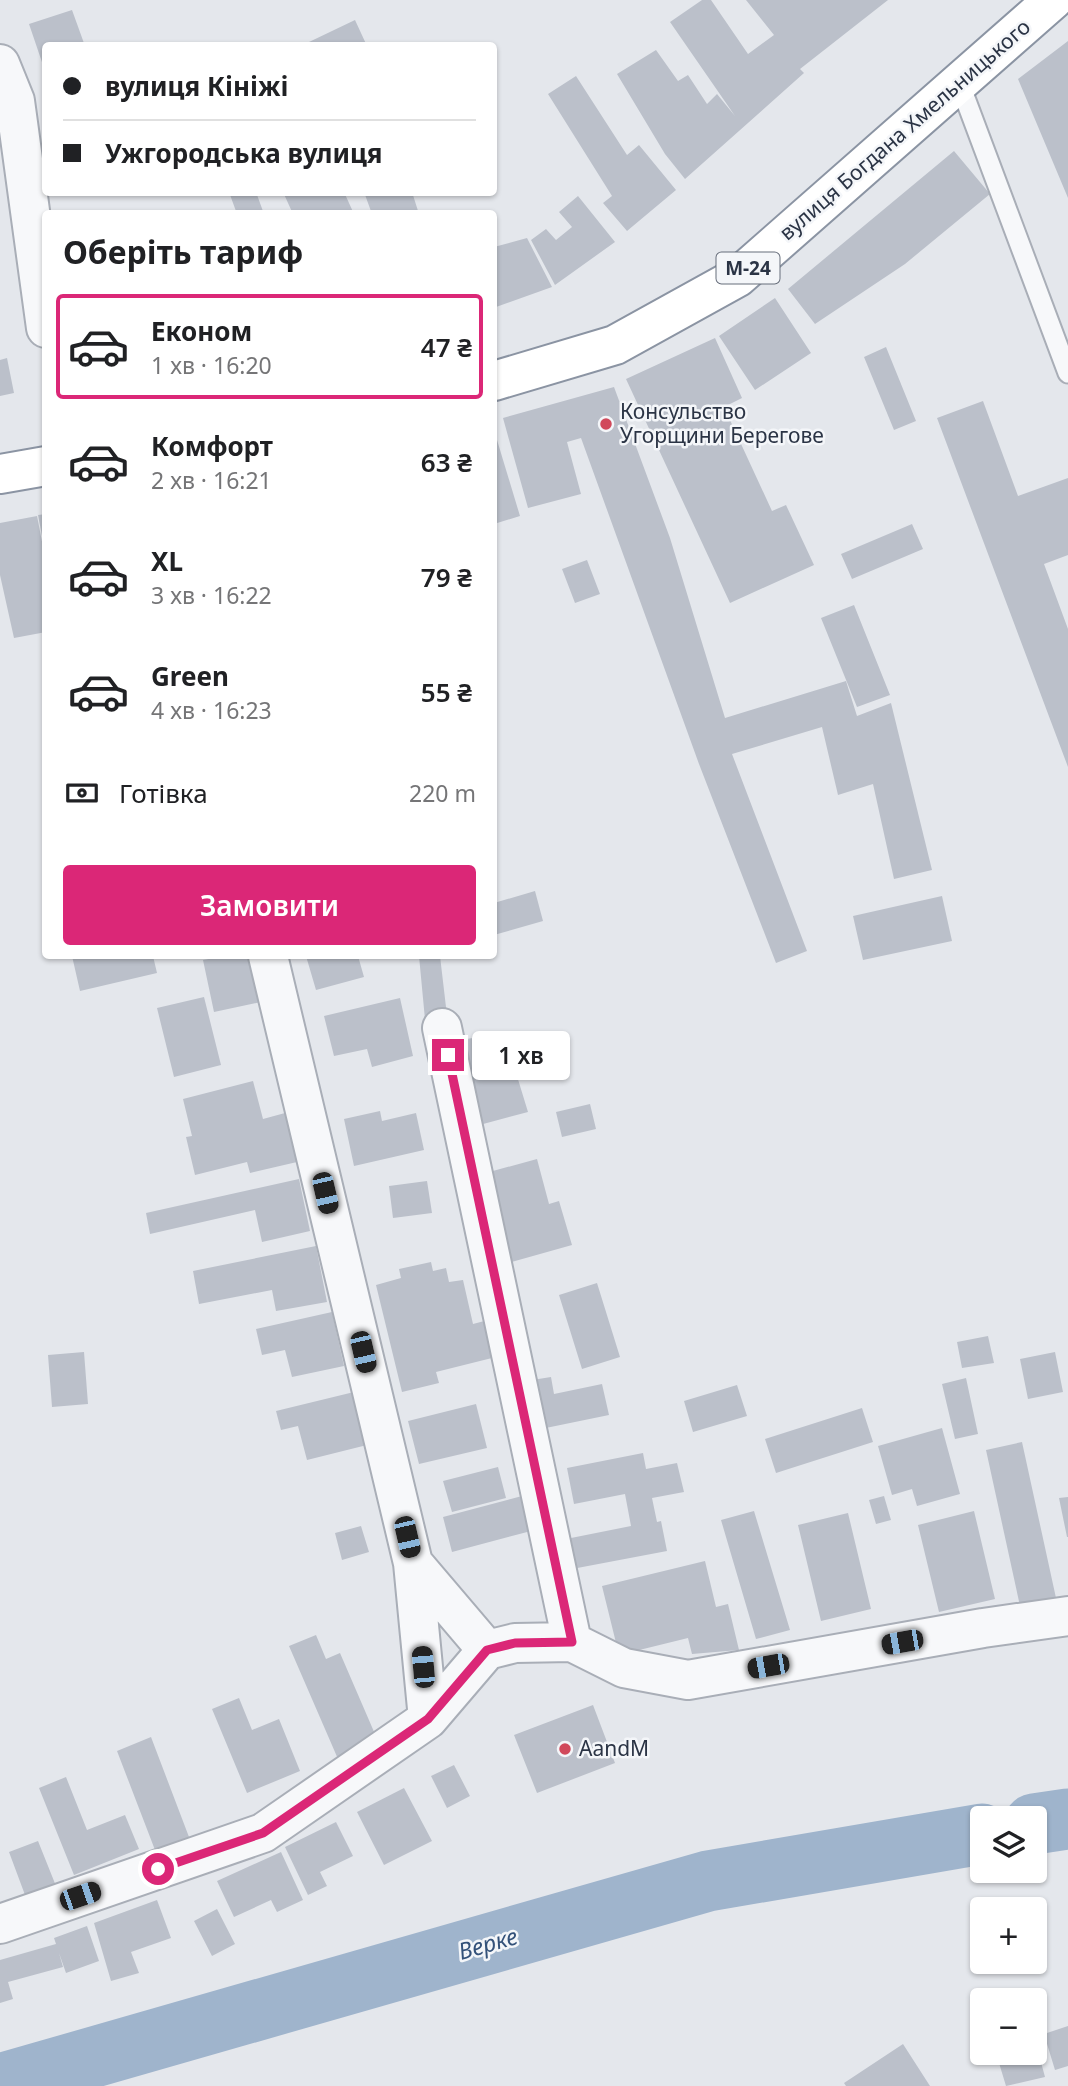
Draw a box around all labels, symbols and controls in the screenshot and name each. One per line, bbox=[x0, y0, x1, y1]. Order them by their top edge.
street label: вулиця Богдана Хмельницького bbox=[773, 12, 1036, 246]
text: вулиця Кініжі bbox=[105, 68, 289, 104]
text: Ужгородська вулиця bbox=[105, 135, 383, 171]
text: Оберіть тариф bbox=[63, 230, 303, 273]
road number: М-24 bbox=[716, 252, 780, 284]
text: Економ bbox=[151, 313, 252, 349]
icon: car bbox=[67, 315, 130, 378]
text: 47 ₴ bbox=[421, 329, 472, 365]
text: 1 хв · 16:20 bbox=[151, 349, 272, 381]
place label: Консульство Угорщини Берегове bbox=[620, 397, 824, 449]
marker: Консульство Угорщини Берегове bbox=[598, 416, 614, 432]
text: Комфорт bbox=[151, 428, 273, 464]
icon: car bbox=[67, 430, 130, 493]
text: 63 ₴ bbox=[421, 444, 472, 480]
text: 2 хв · 16:21 bbox=[151, 464, 272, 496]
text: XL bbox=[151, 543, 183, 579]
icon: car bbox=[67, 545, 130, 608]
text: 79 ₴ bbox=[421, 559, 472, 595]
text: 3 хв · 16:22 bbox=[151, 579, 272, 611]
text: Green bbox=[151, 658, 229, 694]
icon: car bbox=[67, 660, 130, 723]
text: 55 ₴ bbox=[421, 674, 472, 710]
text: 4 хв · 16:23 bbox=[151, 694, 272, 726]
icon: cash bbox=[63, 774, 101, 812]
text: Готівка bbox=[119, 775, 208, 811]
text: 220 m bbox=[409, 777, 476, 809]
button: Замовити bbox=[63, 865, 476, 945]
callout: 1 хв bbox=[472, 1030, 570, 1080]
route end bbox=[432, 1039, 464, 1071]
text: 1 хв bbox=[498, 1039, 544, 1071]
car bbox=[311, 1170, 340, 1216]
car bbox=[349, 1329, 378, 1375]
car bbox=[393, 1514, 422, 1560]
car bbox=[880, 1628, 925, 1656]
car bbox=[411, 1645, 436, 1689]
car bbox=[746, 1652, 791, 1680]
place label: AandM bbox=[579, 1734, 649, 1762]
marker: AandM bbox=[557, 1741, 573, 1757]
map controls bbox=[970, 1806, 1047, 2065]
button: layers bbox=[970, 1806, 1047, 1883]
route start bbox=[142, 1853, 174, 1885]
car bbox=[57, 1879, 104, 1913]
button: + bbox=[970, 1897, 1047, 1974]
water label: Верке bbox=[454, 1919, 521, 1967]
button: − bbox=[970, 1988, 1047, 2065]

